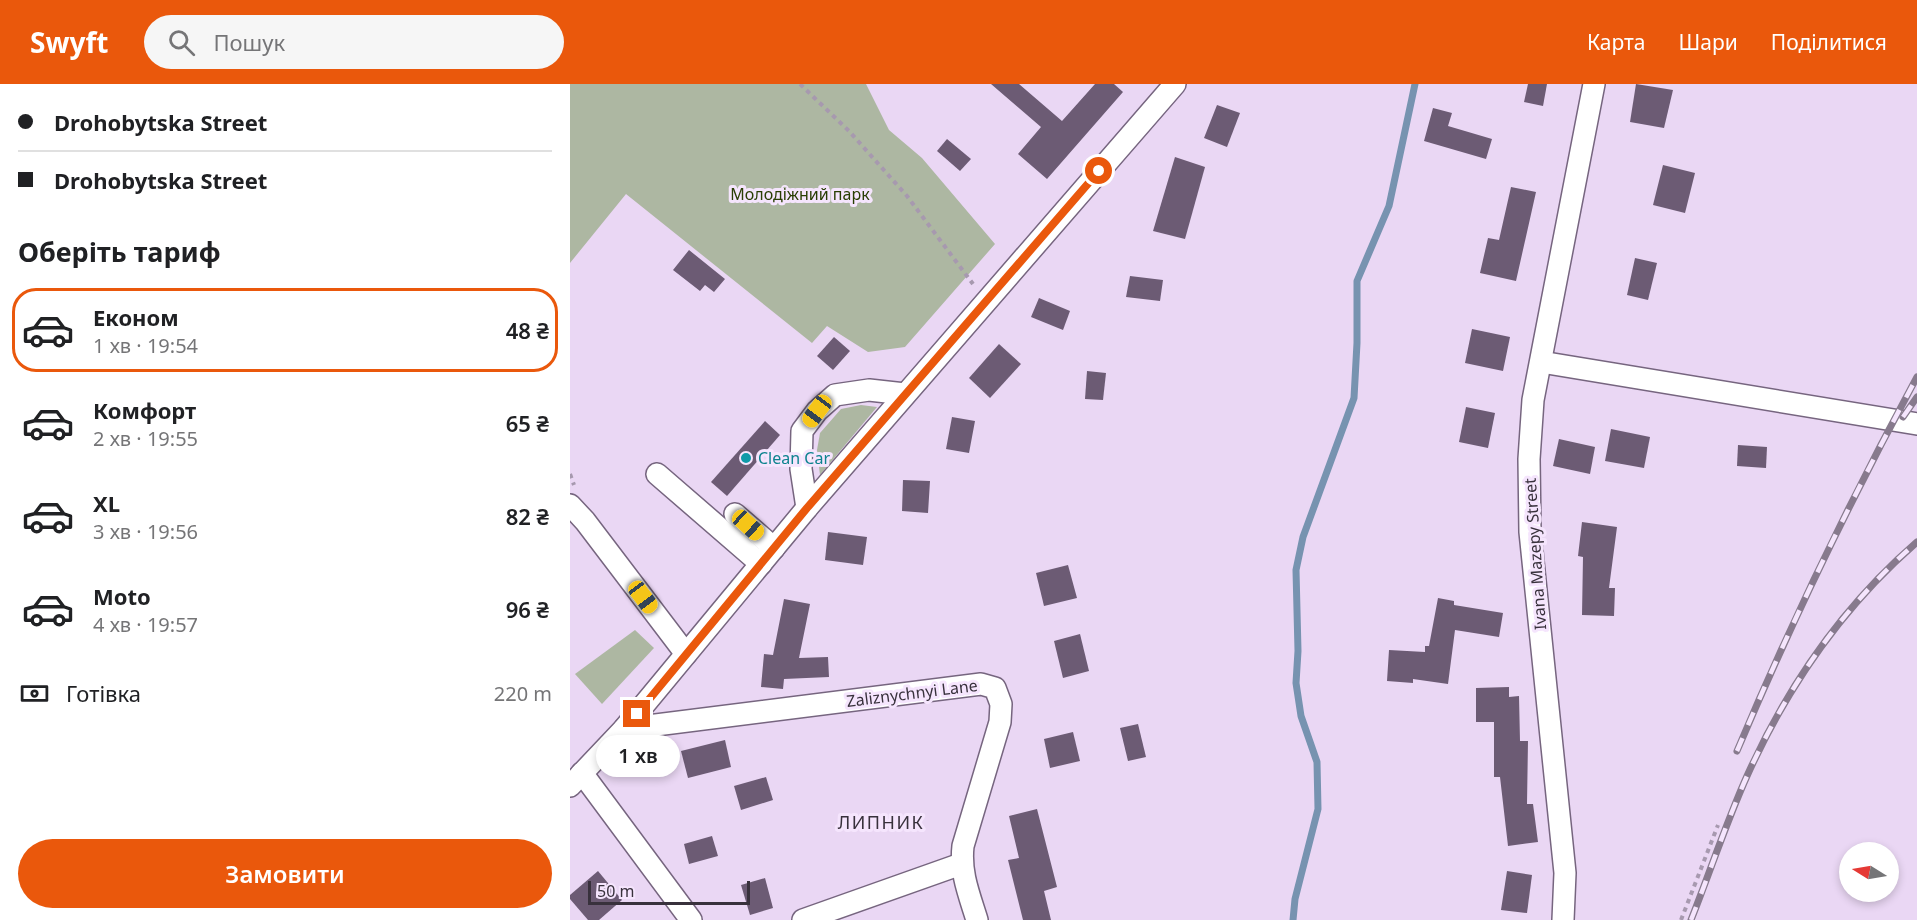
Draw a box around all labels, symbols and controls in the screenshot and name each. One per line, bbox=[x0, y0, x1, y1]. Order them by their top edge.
search box bbox=[144, 15, 564, 69]
text: Swyft bbox=[30, 23, 108, 61]
icon: search bbox=[165, 26, 198, 59]
text: Пошук bbox=[213, 27, 285, 57]
text: Карта bbox=[1587, 28, 1646, 56]
text: Шари bbox=[1679, 28, 1738, 56]
text: Поділитися bbox=[1771, 28, 1887, 56]
text: Drohobytska Street bbox=[54, 107, 267, 137]
route start bbox=[1085, 157, 1112, 184]
text: Drohobytska Street bbox=[54, 165, 267, 195]
park label: Молодіжний парк bbox=[730, 183, 870, 205]
text: Оберіть тариф bbox=[18, 233, 221, 270]
text: Економ bbox=[93, 302, 179, 332]
icon: car bbox=[21, 303, 75, 357]
text: 48 ₴ bbox=[506, 315, 549, 345]
text: 1 хв · 19:54 bbox=[93, 332, 198, 359]
car bbox=[799, 391, 835, 431]
text: Комфорт bbox=[93, 395, 196, 425]
icon: car bbox=[21, 396, 75, 450]
text: 65 ₴ bbox=[506, 408, 549, 438]
text: 2 хв · 19:55 bbox=[93, 425, 198, 452]
place label: Clean Car bbox=[758, 447, 830, 469]
marker: Clean Car bbox=[739, 451, 753, 465]
street label: Ivana Mazepy Street bbox=[1519, 477, 1551, 631]
text: XL bbox=[93, 488, 120, 518]
icon: car bbox=[21, 489, 75, 543]
text: 82 ₴ bbox=[506, 501, 549, 531]
car bbox=[729, 506, 767, 544]
text: 3 хв · 19:56 bbox=[93, 518, 198, 545]
car bbox=[625, 577, 661, 617]
text: Moto bbox=[93, 581, 151, 611]
icon: car bbox=[21, 582, 75, 636]
text: 96 ₴ bbox=[506, 594, 549, 624]
text: 4 хв · 19:57 bbox=[93, 611, 198, 638]
street label: Zaliznychnyi Lane bbox=[845, 674, 979, 712]
icon: cash bbox=[18, 677, 51, 710]
text: Готівка bbox=[66, 678, 141, 708]
text: 220 m bbox=[494, 680, 552, 707]
route end bbox=[623, 700, 650, 727]
callout: 1 хв bbox=[595, 735, 679, 777]
text: 1 хв bbox=[618, 742, 658, 769]
district label: ЛИПНИК bbox=[838, 810, 924, 834]
button: Замовити bbox=[18, 839, 552, 908]
north arrow bbox=[1839, 842, 1899, 902]
map controls bbox=[1839, 842, 1899, 902]
scale bar bbox=[588, 878, 750, 906]
text: 50 m bbox=[597, 880, 634, 902]

